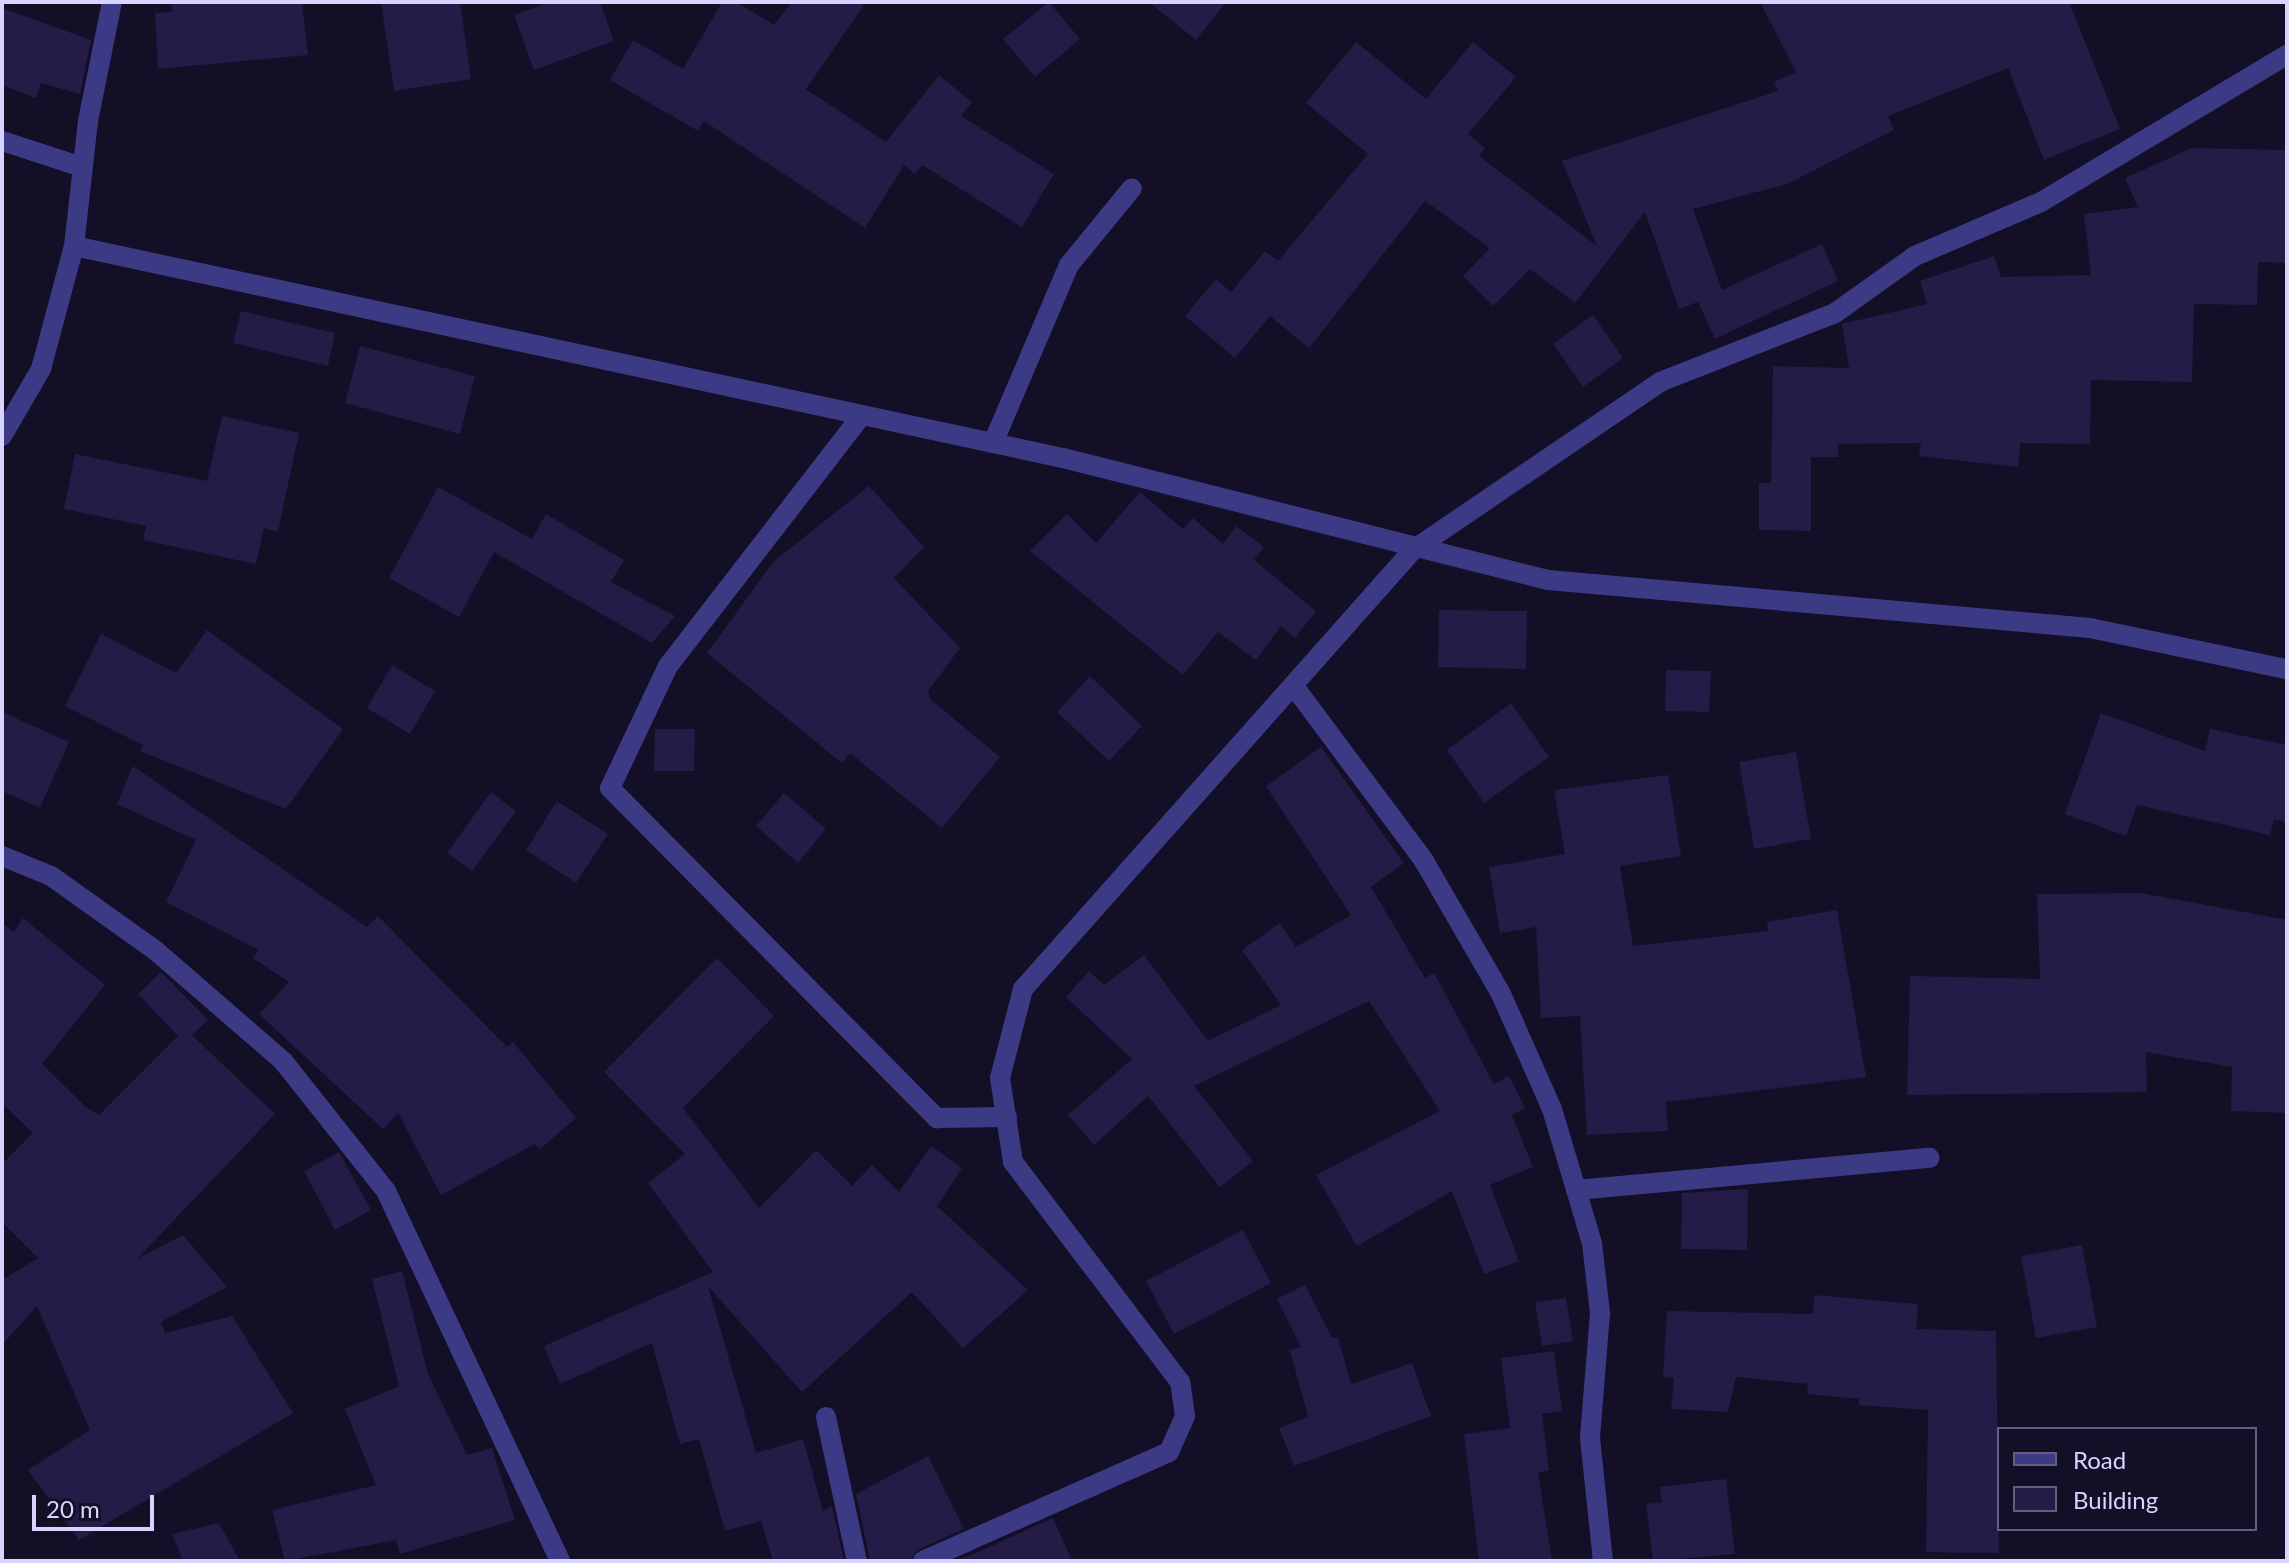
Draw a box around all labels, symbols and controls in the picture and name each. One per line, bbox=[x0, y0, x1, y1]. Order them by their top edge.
legend bbox=[1997, 1427, 2257, 1531]
text: Road bbox=[2073, 1445, 2126, 1474]
scale bar bbox=[36, 1479, 158, 1529]
text: Building bbox=[2073, 1485, 2158, 1514]
text: 20 m bbox=[46, 1494, 100, 1523]

